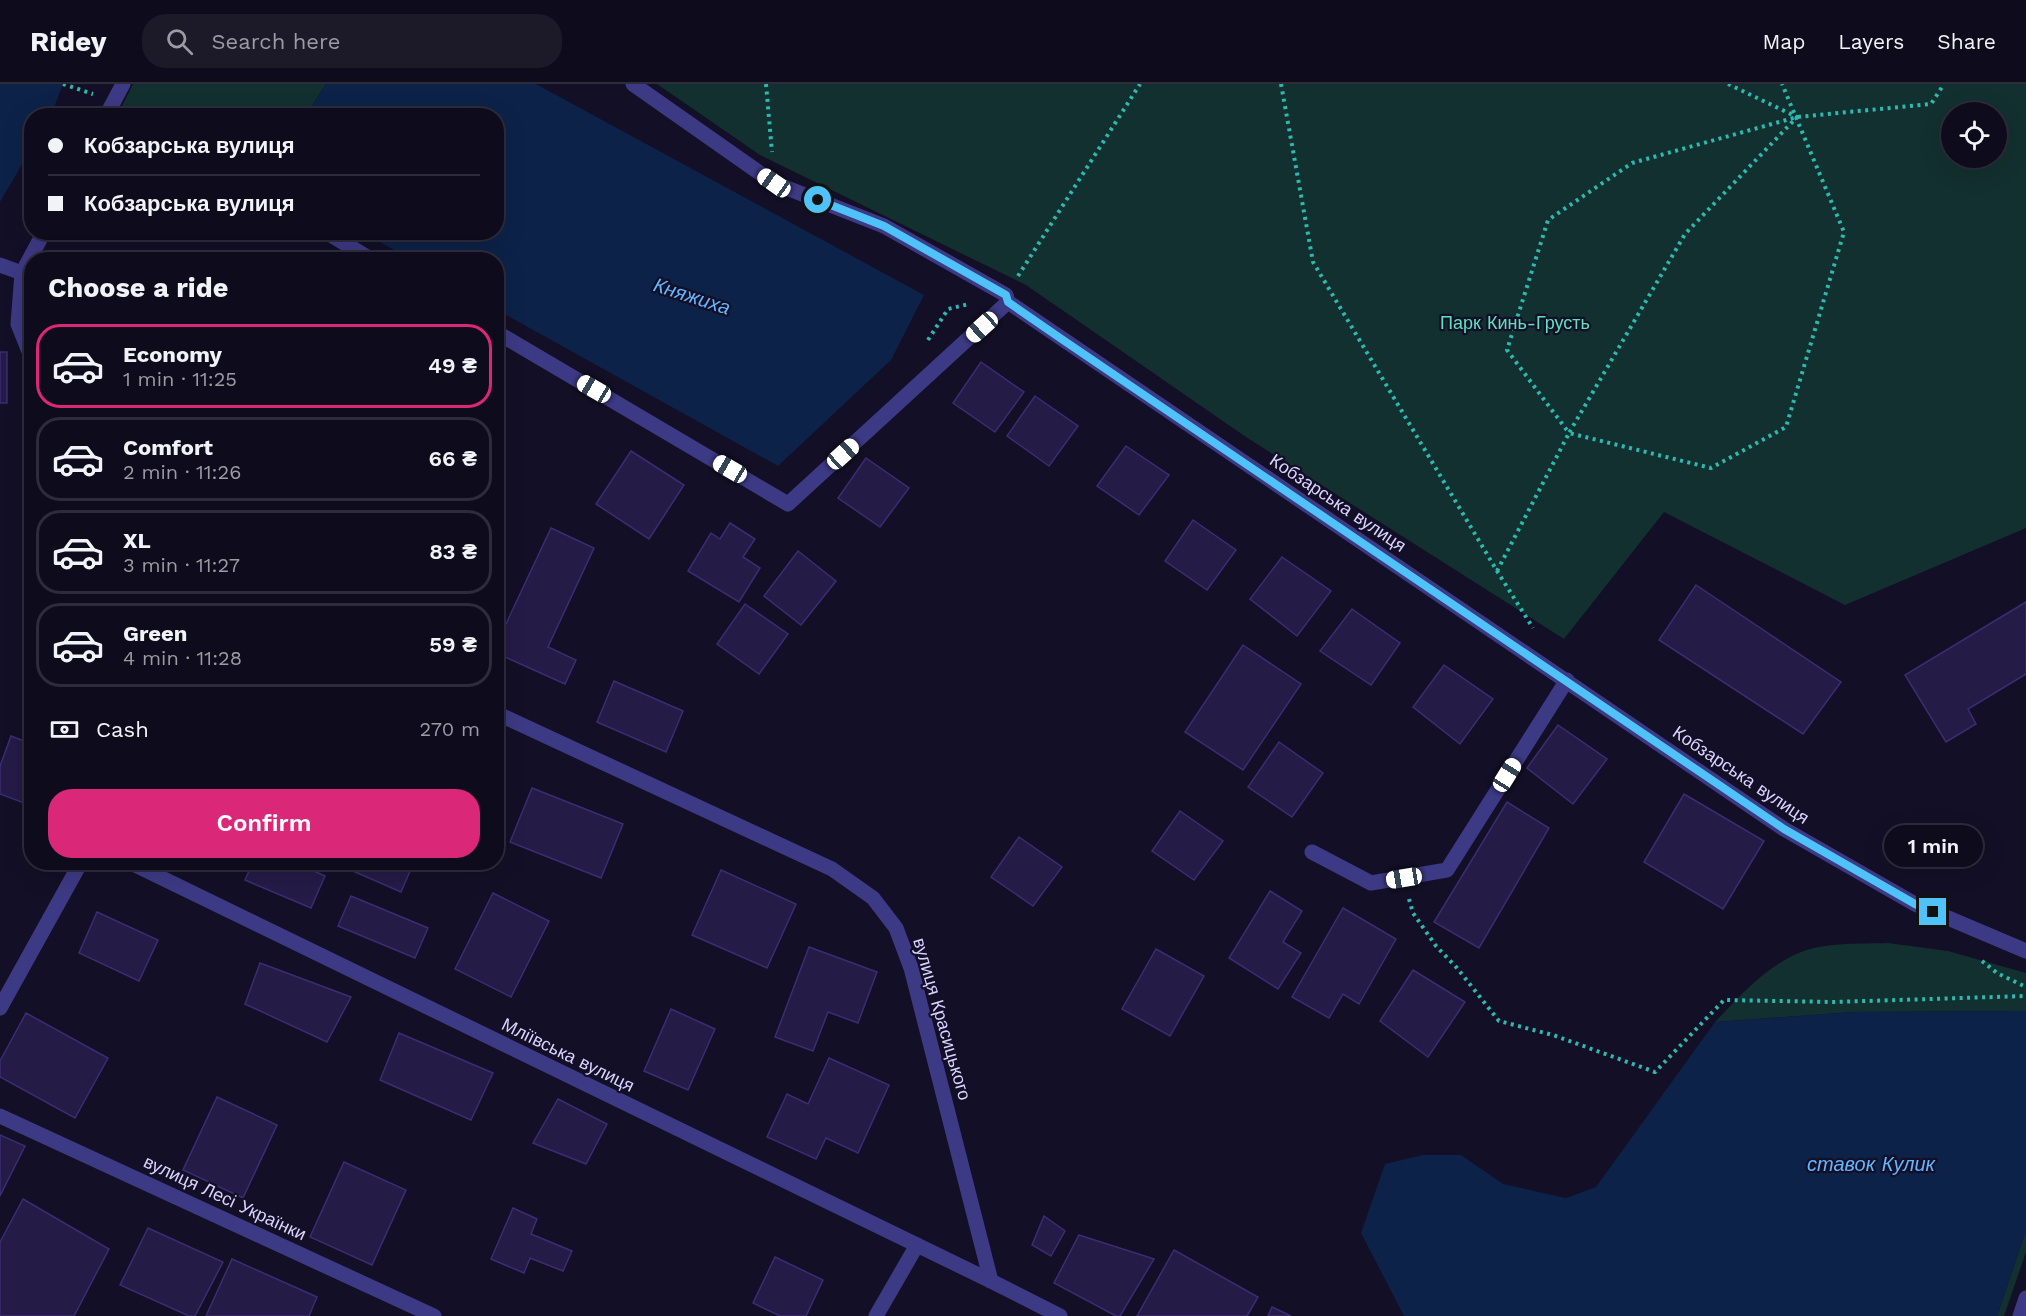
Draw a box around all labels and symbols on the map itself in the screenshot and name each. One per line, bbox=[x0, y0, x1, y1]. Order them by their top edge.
car bbox=[754, 165, 794, 201]
route start bbox=[804, 186, 831, 213]
water label: Княжиха bbox=[651, 272, 733, 320]
car bbox=[963, 308, 1001, 346]
park label: Парк Кинь-Грусть bbox=[1440, 312, 1590, 333]
car bbox=[574, 372, 614, 406]
car bbox=[824, 435, 862, 473]
street label: Кобзарська вулиця bbox=[1266, 449, 1410, 556]
car bbox=[710, 452, 750, 486]
street label: Кобзарська вулиця bbox=[1669, 721, 1813, 828]
car bbox=[1490, 755, 1524, 795]
callout: 1 min bbox=[1884, 825, 1982, 867]
car bbox=[1385, 866, 1423, 890]
route end bbox=[1919, 898, 1946, 925]
street label: вулиця Красицького bbox=[909, 935, 976, 1103]
street label: Мліївська вулиця bbox=[498, 1013, 638, 1096]
street label: вулиця Лесі Українки bbox=[141, 1151, 310, 1244]
water label: ставок Кулик bbox=[1807, 1152, 1937, 1176]

